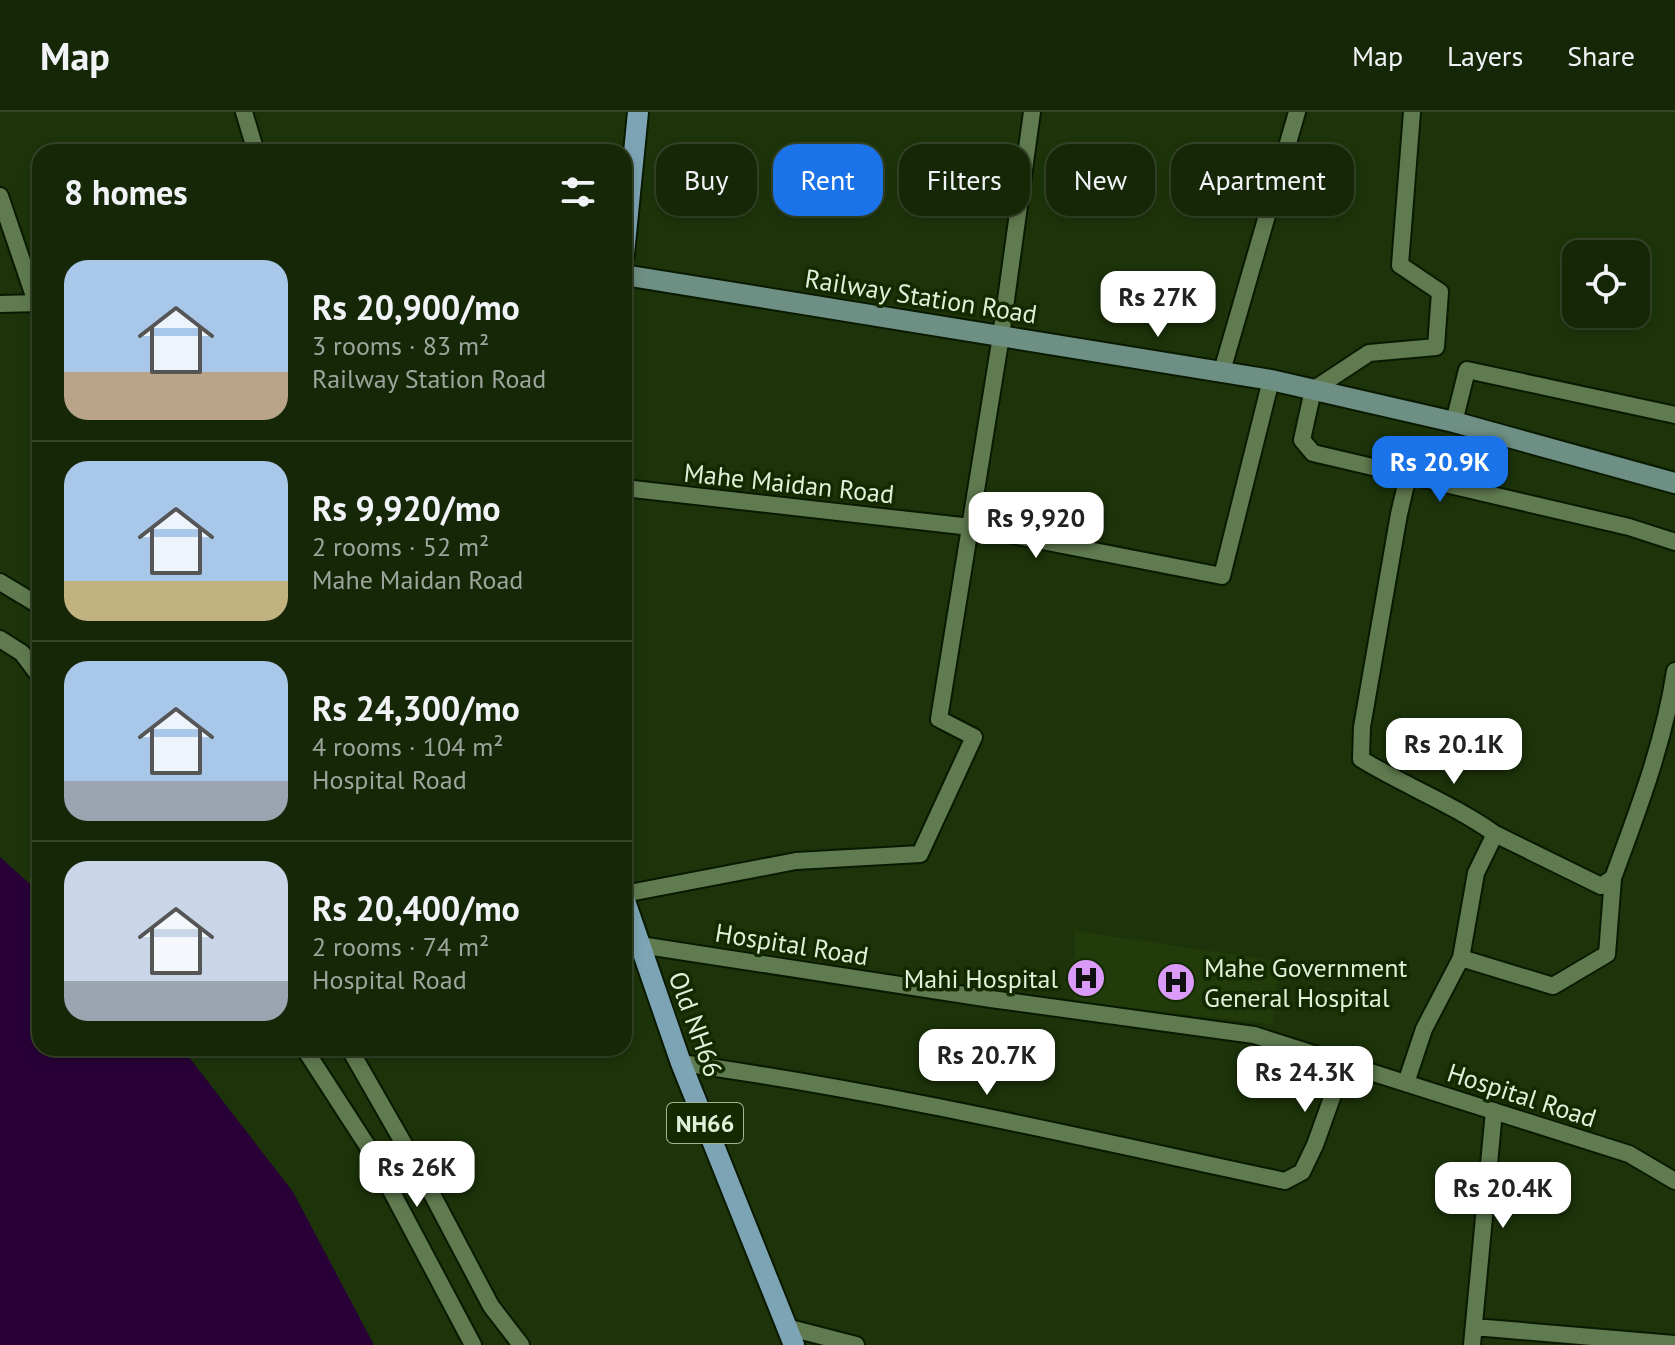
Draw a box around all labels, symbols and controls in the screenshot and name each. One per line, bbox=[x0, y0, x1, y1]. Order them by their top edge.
text: Map bbox=[40, 31, 110, 80]
text: Map bbox=[1352, 37, 1403, 74]
text: Layers bbox=[1447, 37, 1523, 74]
text: Share bbox=[1567, 37, 1635, 74]
chip: Buy bbox=[656, 144, 757, 216]
chip: Rent bbox=[773, 144, 883, 216]
chip: Filters bbox=[899, 144, 1030, 216]
chip: New bbox=[1046, 144, 1155, 216]
chip: Apartment bbox=[1171, 144, 1354, 216]
text: 8 homes bbox=[64, 170, 188, 214]
icon: filters bbox=[556, 170, 600, 214]
map controls bbox=[1562, 240, 1650, 328]
button: locate bbox=[1562, 240, 1650, 328]
street label: Railway Station Road bbox=[803, 261, 1039, 331]
pin: Rs 27K bbox=[1093, 271, 1223, 339]
text: Rs 27K bbox=[1119, 280, 1197, 313]
text: Rs 20,900/mo bbox=[312, 285, 520, 329]
icon: home bbox=[128, 292, 224, 388]
text: 3 rooms · 83 m² bbox=[312, 329, 489, 362]
text: Railway Station Road bbox=[312, 362, 546, 395]
pin: Rs 20.9K bbox=[1357, 436, 1523, 504]
text: Rs 20.9K bbox=[1390, 445, 1490, 478]
street label: Mahe Maidan Road bbox=[682, 456, 896, 510]
text: Rs 9,920/mo bbox=[312, 486, 501, 530]
pin: Rs 9,920 bbox=[953, 492, 1119, 560]
icon: home bbox=[128, 493, 224, 589]
text: Rs 9,920 bbox=[987, 501, 1085, 534]
text: 2 rooms · 52 m² bbox=[312, 530, 489, 563]
text: Mahe Maidan Road bbox=[312, 563, 523, 596]
text: Rs 24,300/mo bbox=[312, 686, 520, 730]
icon: home bbox=[128, 693, 224, 789]
pin: Rs 20.1K bbox=[1371, 718, 1537, 786]
text: Rs 20.1K bbox=[1404, 727, 1504, 760]
text: 4 rooms · 104 m² bbox=[312, 730, 504, 763]
text: Hospital Road bbox=[312, 763, 467, 796]
text: Rs 20,400/mo bbox=[312, 886, 520, 930]
icon: home bbox=[128, 893, 224, 989]
street label: Hospital Road bbox=[713, 916, 871, 972]
text: 2 rooms · 74 m² bbox=[312, 930, 489, 963]
place label: Mahe Government General Hospital bbox=[1204, 951, 1407, 1014]
hospital icon: Mahi Hospital bbox=[1065, 957, 1107, 999]
hospital icon: Mahe Government General Hospital bbox=[1155, 961, 1197, 1003]
place label: Mahi Hospital bbox=[904, 962, 1058, 995]
text: Hospital Road bbox=[312, 963, 467, 996]
street label: Old NH66 bbox=[662, 967, 730, 1081]
pin: Rs 20.7K bbox=[904, 1029, 1070, 1097]
text: Rs 20.7K bbox=[937, 1038, 1037, 1071]
pin: Rs 24.3K bbox=[1222, 1046, 1388, 1114]
text: Rs 24.3K bbox=[1255, 1055, 1355, 1088]
street label: Hospital Road bbox=[1443, 1055, 1601, 1135]
road number: NH66 bbox=[667, 1103, 743, 1143]
pin: Rs 26K bbox=[352, 1141, 482, 1209]
text: Rs 26K bbox=[378, 1150, 456, 1183]
pin: Rs 20.4K bbox=[1420, 1162, 1586, 1230]
text: Rs 20.4K bbox=[1453, 1171, 1553, 1204]

